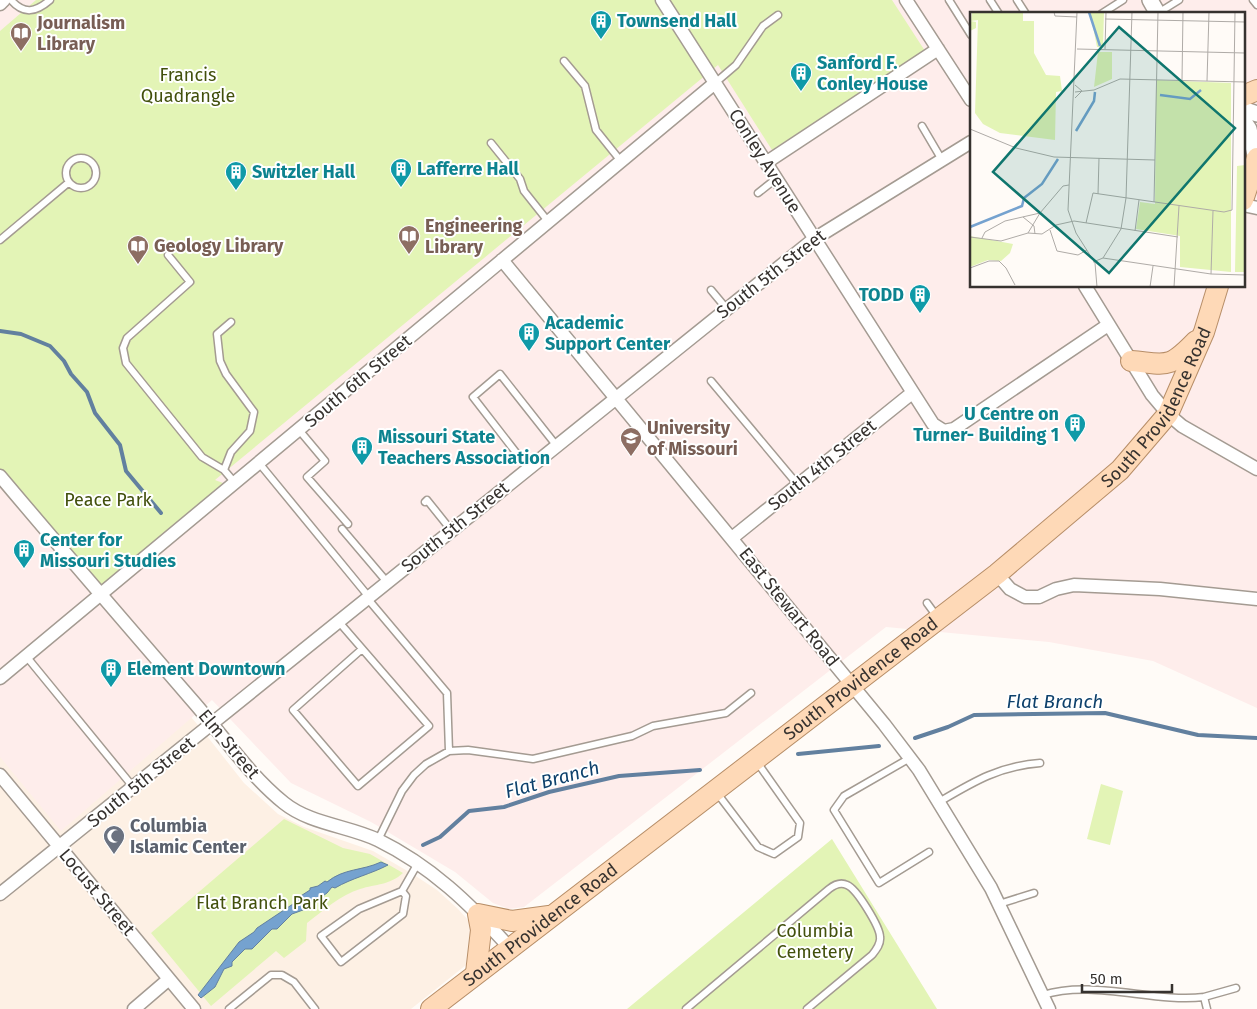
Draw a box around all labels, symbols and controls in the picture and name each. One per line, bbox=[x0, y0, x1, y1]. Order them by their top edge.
building icon: Townsend Hall bbox=[589, 9, 613, 40]
place label: Townsend Hall bbox=[617, 10, 737, 32]
place label: Journalism Library bbox=[36, 12, 125, 55]
inset map bbox=[970, 12, 1244, 288]
library icon: Journalism Library bbox=[9, 21, 33, 52]
place label: Sanford F. Conley House bbox=[817, 52, 928, 95]
building icon: Sanford F. Conley House bbox=[789, 61, 813, 92]
park label: Francis Quadrangle bbox=[141, 64, 235, 107]
street label: Conley Avenue bbox=[724, 105, 806, 217]
building icon: Lafferre Hall bbox=[389, 157, 413, 188]
place label: Lafferre Hall bbox=[417, 158, 520, 180]
building icon: Switzler Hall bbox=[224, 160, 248, 191]
place label: Switzler Hall bbox=[252, 161, 356, 183]
place label: Engineering Library bbox=[425, 215, 523, 258]
library icon: Engineering Library bbox=[397, 224, 421, 255]
street label: South 5th Street bbox=[712, 224, 830, 323]
library icon: Geology Library bbox=[126, 234, 150, 265]
place label: Geology Library bbox=[154, 235, 284, 257]
building icon: TODD bbox=[908, 283, 932, 314]
place label: TODD bbox=[859, 284, 904, 306]
place label: Academic Support Center bbox=[544, 312, 671, 355]
building icon: Academic Support Center bbox=[517, 321, 541, 352]
street label: South Providence Road bbox=[1097, 324, 1216, 492]
street label: South 6th Street bbox=[300, 330, 416, 432]
place label: U Centre on Turner- Building 1 bbox=[913, 403, 1059, 446]
building icon: U Centre on Turner- Building 1 bbox=[1063, 412, 1087, 443]
street label: South 4th Street bbox=[763, 414, 881, 515]
place label: University of Missouri bbox=[647, 417, 738, 460]
place label: Missouri State Teachers Association bbox=[378, 426, 550, 469]
school or university icon: University of Missouri bbox=[619, 426, 643, 457]
building icon: Missouri State Teachers Association bbox=[350, 435, 374, 466]
street label: South 5th Street bbox=[397, 477, 514, 577]
park label: Peace Park bbox=[64, 489, 153, 511]
place label: Center for Missouri Studies bbox=[40, 529, 176, 572]
building icon: Center for Missouri Studies bbox=[12, 538, 36, 569]
street label: East Stewart Road bbox=[734, 543, 844, 671]
street label: South Providence Road bbox=[779, 612, 942, 745]
building icon: Element Downtown bbox=[99, 657, 123, 688]
place label: Element Downtown bbox=[127, 658, 285, 680]
water label: Flat Branch bbox=[1007, 690, 1103, 713]
street label: Elm Street bbox=[194, 705, 265, 784]
street label: South 5th Street bbox=[83, 732, 200, 832]
water label: Flat Branch bbox=[502, 756, 602, 803]
place label: Columbia Islamic Center bbox=[130, 815, 247, 858]
mosque icon: Columbia Islamic Center bbox=[102, 824, 126, 855]
street label: Locust Street bbox=[54, 844, 140, 940]
street label: South Providence Road bbox=[459, 859, 622, 991]
park label: Flat Branch Park bbox=[196, 892, 329, 914]
park label: Columbia Cemetery bbox=[777, 920, 853, 963]
scale bar bbox=[1082, 962, 1172, 994]
text: 50 m bbox=[1090, 970, 1123, 988]

